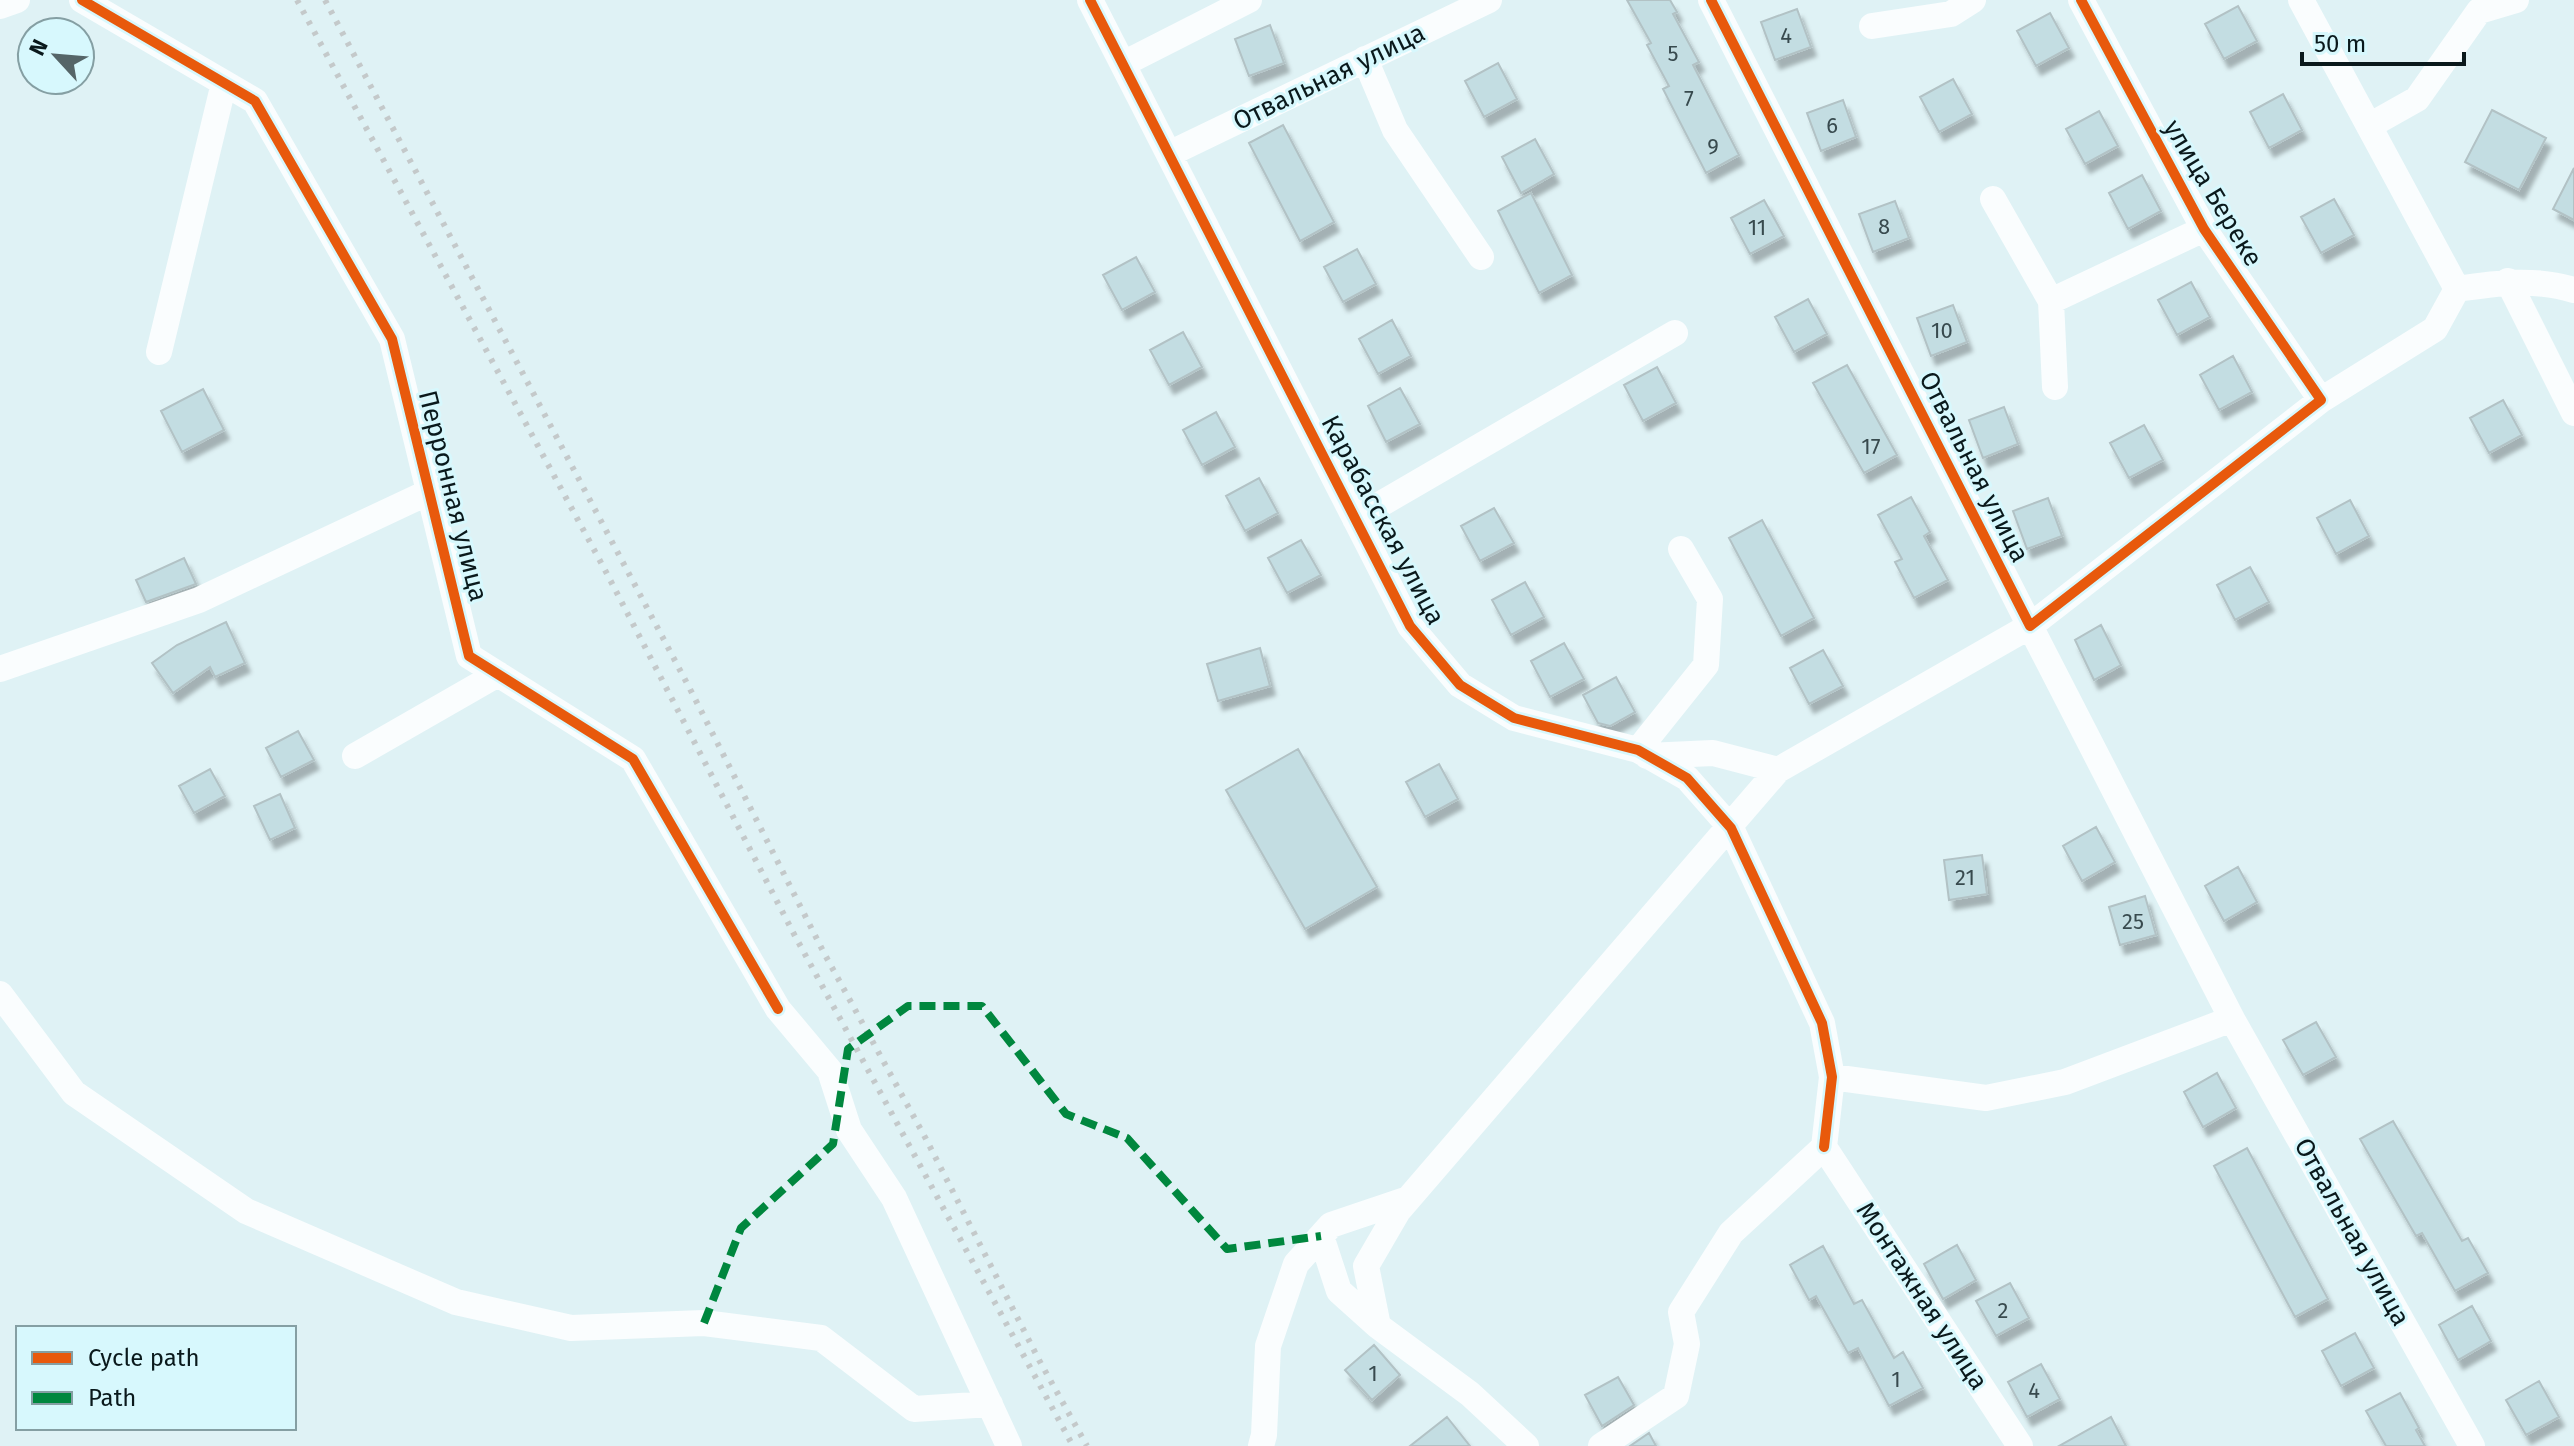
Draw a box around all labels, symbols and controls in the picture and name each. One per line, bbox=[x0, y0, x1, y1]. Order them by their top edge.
north arrow bbox=[16, 16, 96, 96]
scale bar bbox=[2302, 16, 2464, 66]
street label: Отвальная улица bbox=[1228, 17, 1430, 137]
house number: 4 bbox=[1780, 22, 1792, 49]
text: 50 m bbox=[2314, 30, 2366, 58]
text: N bbox=[23, 35, 54, 60]
house number: 5 bbox=[1667, 40, 1679, 67]
house number: 7 bbox=[1684, 85, 1694, 112]
house number: 6 bbox=[1826, 112, 1838, 139]
street label: улица Береке bbox=[2157, 114, 2269, 272]
house number: 9 bbox=[1707, 133, 1719, 160]
house number: 8 bbox=[1878, 213, 1890, 240]
house number: 11 bbox=[1748, 214, 1766, 241]
house number: 10 bbox=[1931, 317, 1953, 344]
street label: Отвальная улица bbox=[1913, 366, 2035, 568]
street label: Перронная улица bbox=[412, 387, 494, 605]
street label: Карабасская улица bbox=[1315, 410, 1451, 630]
house number: 17 bbox=[1861, 433, 1881, 460]
house number: 21 bbox=[1955, 864, 1975, 891]
house number: 25 bbox=[2122, 908, 2144, 935]
street label: Отвальная улица bbox=[2288, 1133, 2416, 1331]
street label: Монтажная улица bbox=[1850, 1196, 1994, 1396]
house number: 2 bbox=[1998, 1297, 2008, 1324]
legend bbox=[16, 1326, 296, 1430]
text: Cycle path bbox=[88, 1344, 200, 1372]
house number: 1 bbox=[1368, 1360, 1378, 1387]
house number: 1 bbox=[1891, 1366, 1901, 1393]
house number: 4 bbox=[2028, 1377, 2040, 1404]
text: Path bbox=[88, 1384, 136, 1412]

